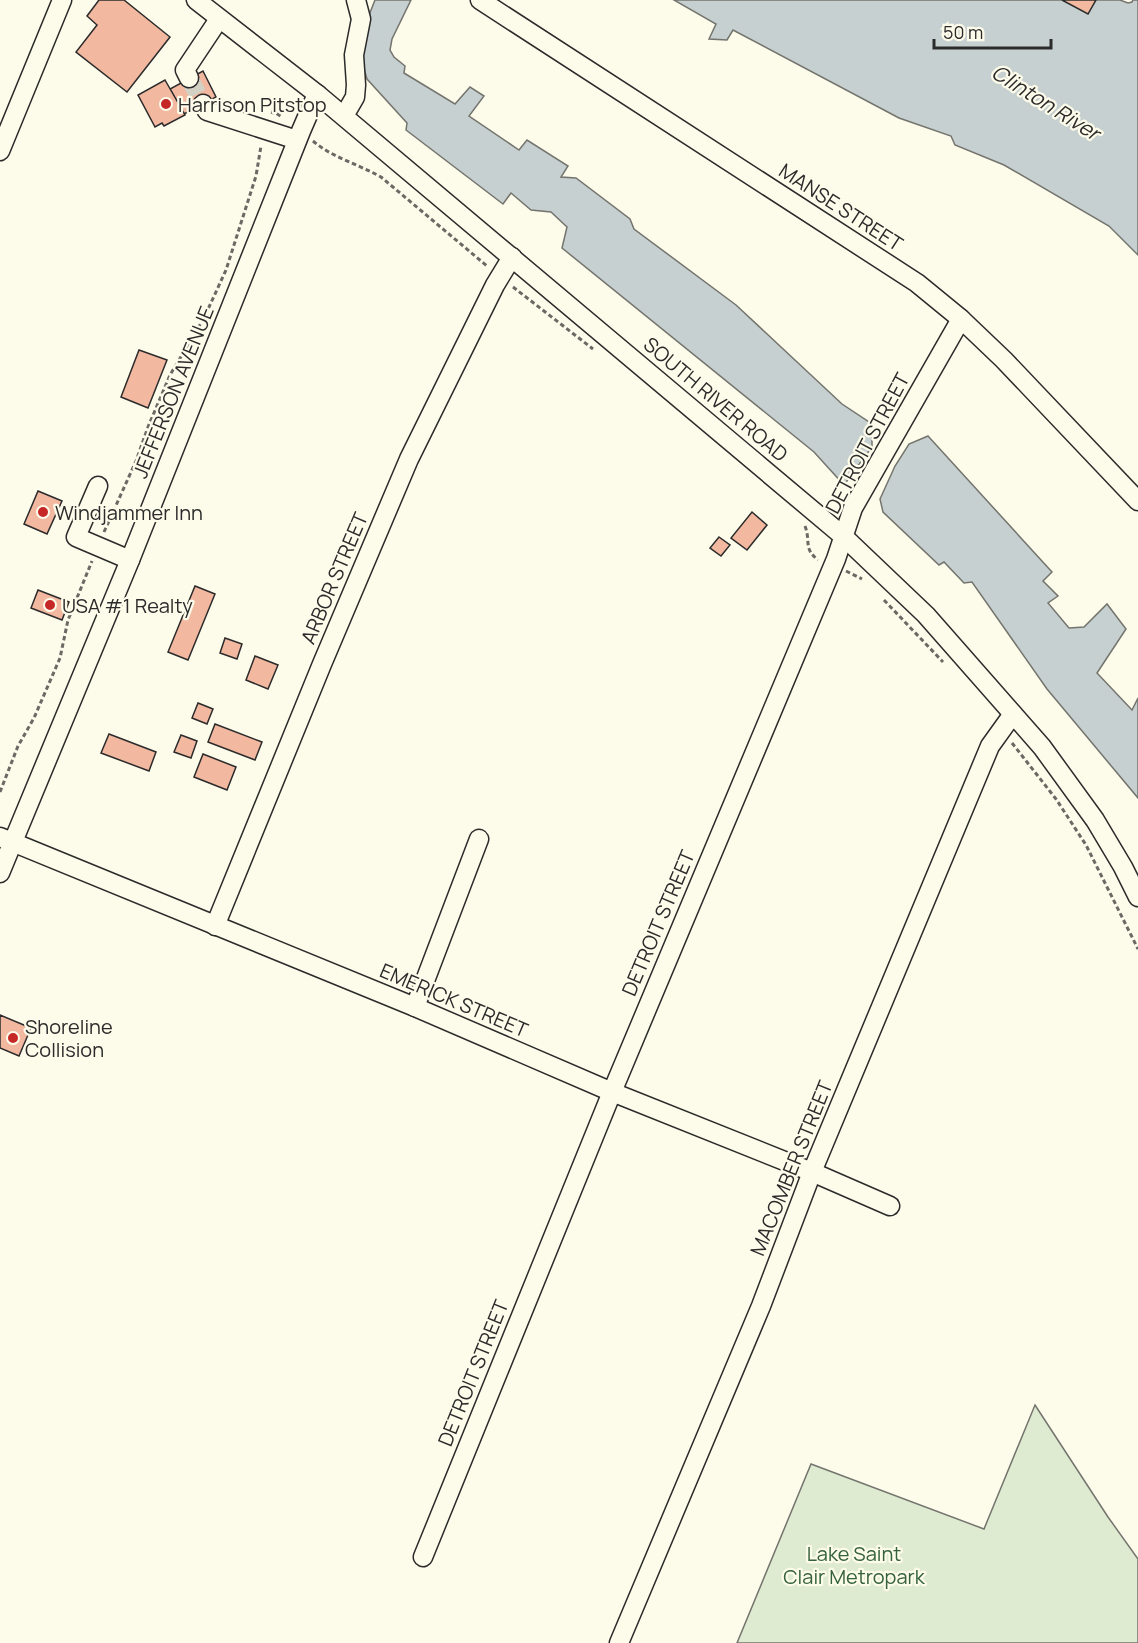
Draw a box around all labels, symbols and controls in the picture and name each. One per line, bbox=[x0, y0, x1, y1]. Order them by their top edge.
scale bar bbox=[934, 12, 1051, 50]
text: 50 m bbox=[943, 20, 983, 44]
water label: Clinton River bbox=[987, 58, 1107, 148]
place label: Harrison Pitstop bbox=[178, 91, 327, 118]
marker: Harrison Pitstop bbox=[159, 97, 173, 111]
street label: MANSE STREET bbox=[774, 157, 908, 257]
street label: JEFFERSON AVENUE bbox=[126, 302, 220, 482]
street label: SOUTH RIVER ROAD bbox=[638, 331, 794, 467]
street label: DETROIT STREET bbox=[819, 368, 915, 518]
place label: Windjammer Inn bbox=[55, 499, 203, 526]
marker: Windjammer Inn bbox=[36, 505, 50, 519]
street label: ARBOR STREET bbox=[294, 508, 374, 648]
place label: USA #1 Realty bbox=[62, 592, 193, 619]
marker: USA #1 Realty bbox=[43, 598, 57, 612]
street label: DETROIT STREET bbox=[615, 846, 701, 1000]
street label: EMERICK STREET bbox=[376, 957, 532, 1043]
place label: Shoreline Collision bbox=[25, 1013, 113, 1063]
marker: Shoreline Collision bbox=[6, 1031, 20, 1045]
street label: MACOMBER STREET bbox=[744, 1076, 838, 1260]
street label: DETROIT STREET bbox=[431, 1296, 515, 1450]
park label: Lake Saint Clair Metropark bbox=[783, 1540, 926, 1590]

